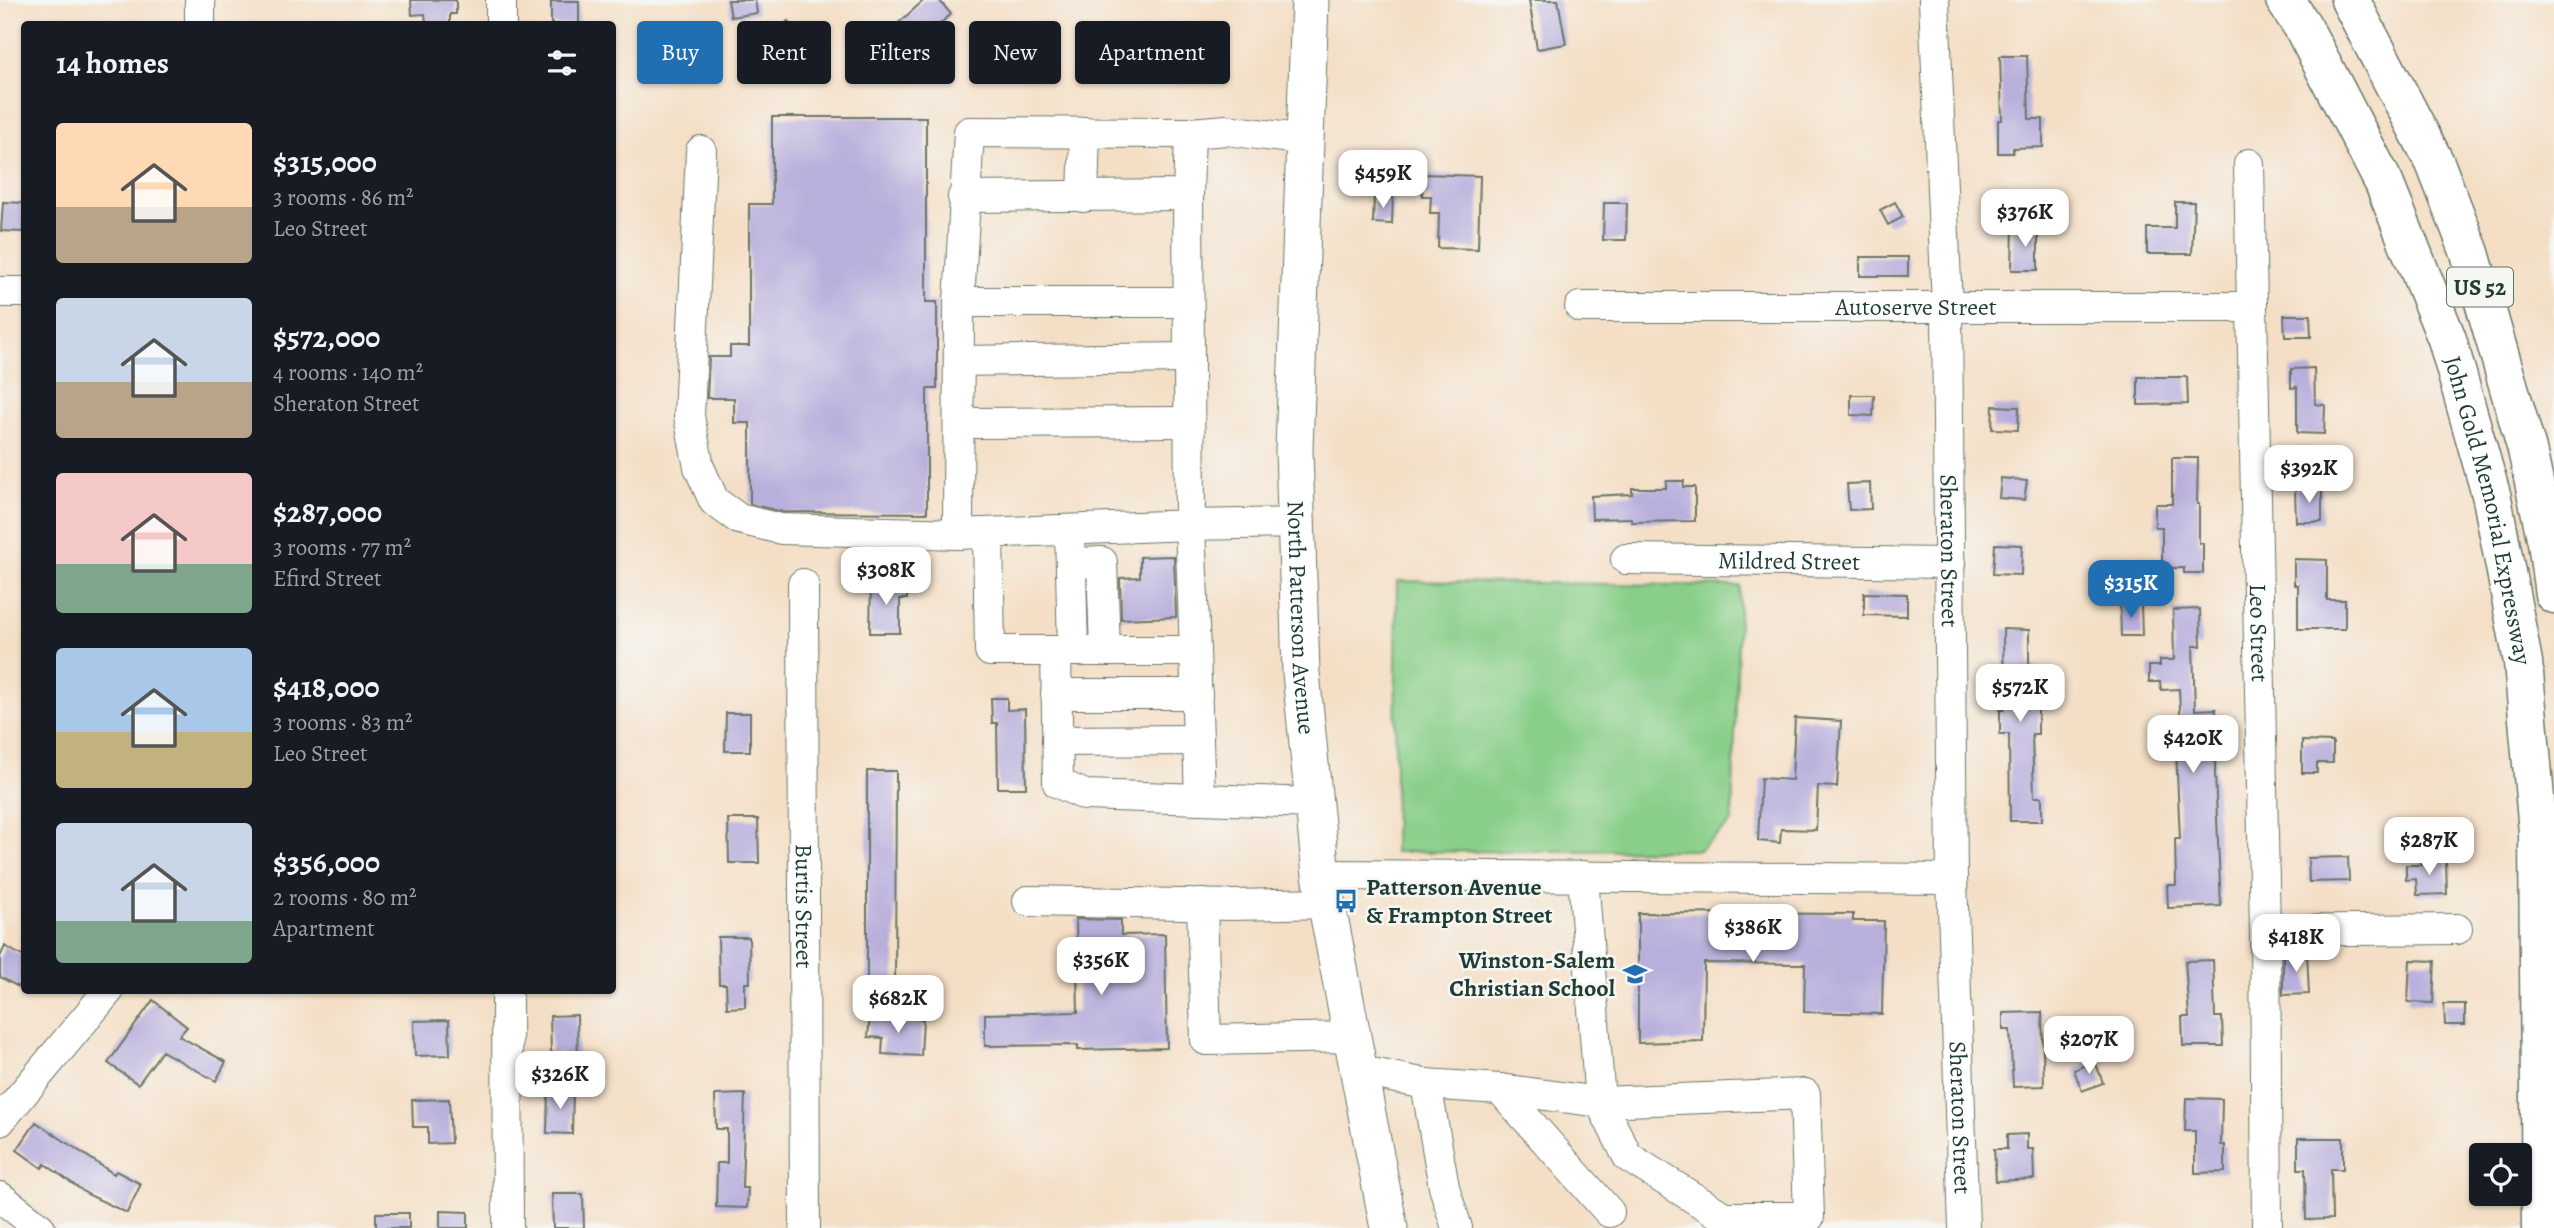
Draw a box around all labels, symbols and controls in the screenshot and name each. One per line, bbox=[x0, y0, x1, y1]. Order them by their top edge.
chip: Buy bbox=[637, 21, 723, 84]
chip: Rent bbox=[737, 21, 831, 84]
chip: Filters bbox=[845, 21, 955, 84]
chip: New bbox=[969, 21, 1061, 84]
chip: Apartment bbox=[1075, 21, 1230, 84]
text: 14 homes bbox=[56, 43, 169, 83]
icon: filters bbox=[543, 44, 581, 82]
text: $315,000 bbox=[273, 142, 377, 182]
pin: $459K bbox=[1334, 150, 1432, 210]
icon: home bbox=[112, 151, 196, 235]
text: $459K bbox=[1354, 157, 1412, 188]
text: 3 rooms · 86 m² bbox=[273, 182, 414, 213]
pin: $376K bbox=[1976, 190, 2074, 249]
text: $376K bbox=[1997, 196, 2053, 227]
text: Leo Street bbox=[273, 213, 368, 244]
road number: US 52 bbox=[2447, 268, 2513, 306]
street label: Autoserve Street bbox=[1834, 291, 1997, 323]
text: $572,000 bbox=[273, 317, 380, 357]
icon: home bbox=[112, 326, 196, 410]
street label: John Gold Memorial Expressway bbox=[2437, 352, 2539, 668]
text: 4 rooms · 140 m² bbox=[273, 357, 423, 388]
text: Sheraton Street bbox=[273, 388, 420, 419]
pin: $392K bbox=[2260, 446, 2358, 505]
text: $392K bbox=[2280, 452, 2338, 483]
street label: Sheraton Street bbox=[1932, 474, 1966, 627]
text: $287,000 bbox=[273, 492, 382, 532]
street label: North Patterson Avenue bbox=[1280, 500, 1323, 736]
icon: home bbox=[112, 501, 196, 585]
text: 3 rooms · 77 m² bbox=[273, 532, 411, 563]
street label: Mildred Street bbox=[1718, 544, 1860, 578]
pin: $308K bbox=[837, 548, 935, 607]
text: $308K bbox=[857, 554, 915, 585]
pin: $315K bbox=[2082, 560, 2180, 620]
text: Efird Street bbox=[273, 563, 382, 594]
text: $315K bbox=[2104, 567, 2158, 598]
street label: Leo Street bbox=[2242, 583, 2276, 683]
pin: $572K bbox=[1971, 664, 2069, 724]
text: $418,000 bbox=[273, 667, 380, 707]
text: $572K bbox=[1992, 671, 2048, 702]
icon: home bbox=[112, 676, 196, 760]
text: 3 rooms · 83 m² bbox=[273, 707, 413, 738]
pin: $420K bbox=[2144, 716, 2242, 775]
text: $420K bbox=[2163, 722, 2223, 753]
text: Leo Street bbox=[273, 738, 368, 769]
pin: $287K bbox=[2380, 818, 2478, 877]
text: $287K bbox=[2400, 824, 2458, 855]
text: $356,000 bbox=[273, 842, 380, 882]
street label: Burtis Street bbox=[788, 844, 820, 968]
icon: home bbox=[112, 851, 196, 935]
place label: Patterson Avenue & Frampton Street bbox=[1366, 871, 1553, 931]
text: 2 rooms · 80 m² bbox=[273, 882, 417, 913]
bus stop icon: Patterson Avenue & Frampton Street bbox=[1332, 887, 1360, 915]
pin: $386K bbox=[1704, 904, 1802, 964]
text: $386K bbox=[1724, 911, 1782, 942]
text: Apartment bbox=[273, 913, 375, 944]
pin: $418K bbox=[2247, 914, 2345, 974]
text: $418K bbox=[2268, 921, 2324, 952]
pin: $356K bbox=[1052, 937, 1150, 997]
text: $356K bbox=[1073, 944, 1129, 975]
place label: Winston-Salem Christian School bbox=[1449, 944, 1616, 1004]
school or university icon: Winston-Salem Christian School bbox=[1621, 960, 1649, 988]
pin: $682K bbox=[849, 976, 947, 1035]
text: $682K bbox=[869, 982, 927, 1013]
pin: $207K bbox=[2040, 1016, 2138, 1076]
text: $207K bbox=[2060, 1023, 2118, 1054]
street label: Sheraton Street bbox=[1942, 1041, 1979, 1195]
pin: $326K bbox=[511, 1052, 609, 1111]
text: $326K bbox=[531, 1058, 589, 1089]
map controls bbox=[2469, 1143, 2532, 1206]
button: locate bbox=[2469, 1143, 2532, 1206]

